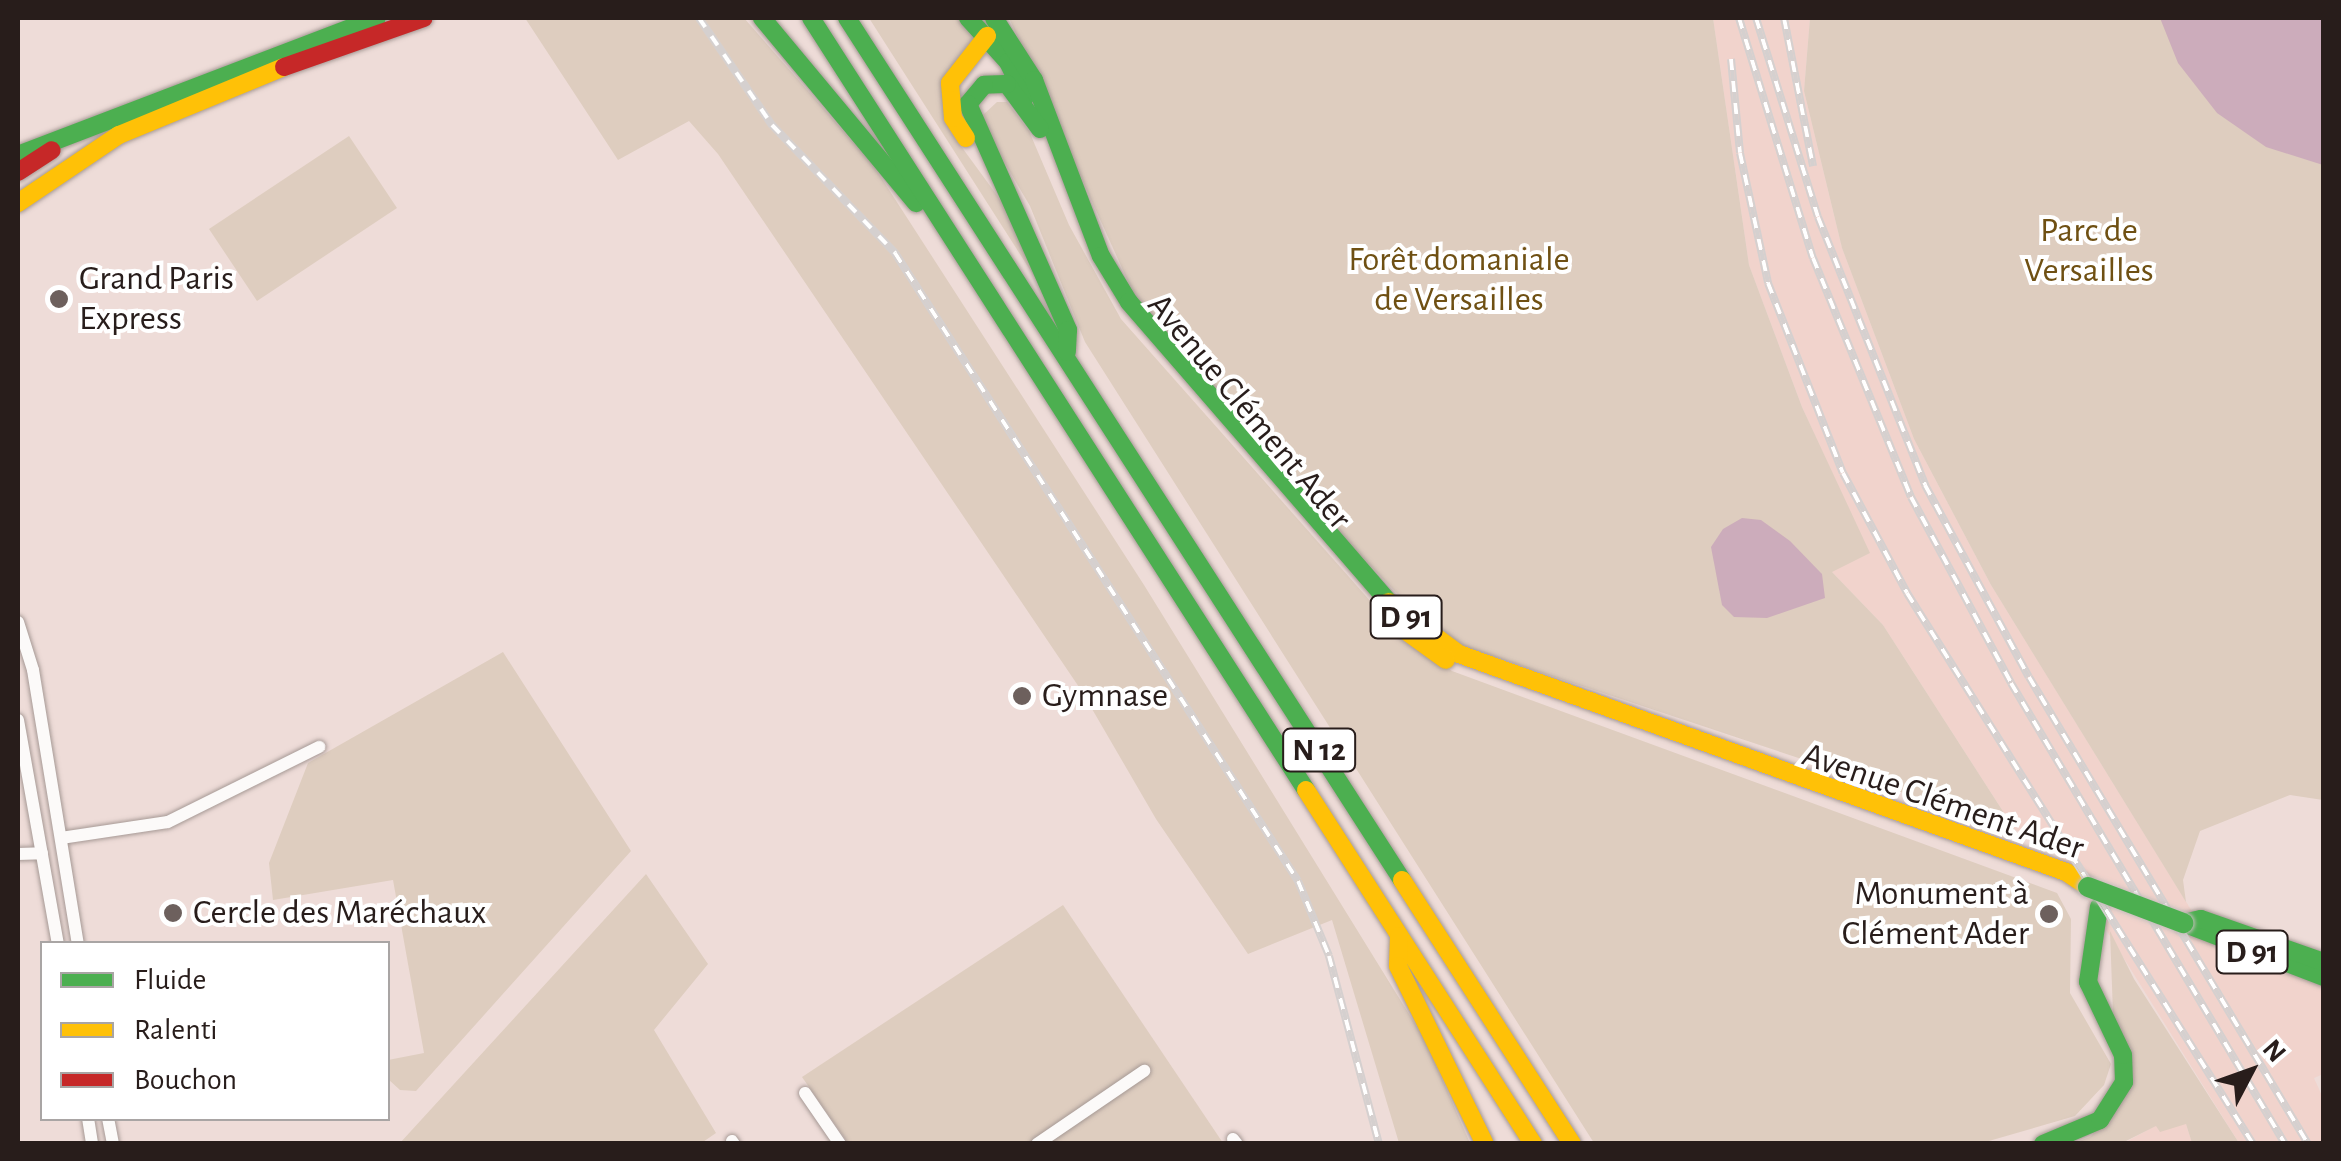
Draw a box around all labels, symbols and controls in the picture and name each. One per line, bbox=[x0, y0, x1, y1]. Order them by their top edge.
park label: Parc de Versailles bbox=[2024, 210, 2154, 292]
park label: Forêt domaniale de Versailles bbox=[1348, 239, 1570, 321]
place label: Grand Paris Express bbox=[79, 258, 234, 340]
street label: Avenue Clément Ader bbox=[1138, 285, 1360, 539]
marker: Grand Paris Express bbox=[48, 288, 70, 310]
road number: D 91 bbox=[1368, 590, 1444, 644]
place label: Gymnase bbox=[1042, 675, 1168, 717]
marker: Gymnase bbox=[1011, 685, 1033, 707]
road number: N 12 bbox=[1282, 723, 1356, 777]
street label: Avenue Clément Ader bbox=[1797, 734, 2089, 870]
place label: Monument à Clément Ader bbox=[1842, 873, 2029, 955]
place label: Cercle des Maréchaux bbox=[193, 892, 486, 934]
marker: Cercle des Maréchaux bbox=[162, 902, 184, 924]
marker: Monument à Clément Ader bbox=[2038, 903, 2060, 925]
road number: D 91 bbox=[2214, 925, 2290, 979]
legend bbox=[40, 941, 390, 1121]
text: Fluide bbox=[134, 965, 206, 995]
text: Ralenti bbox=[134, 1015, 217, 1045]
north arrow bbox=[2201, 1021, 2301, 1121]
text: N bbox=[2257, 1035, 2291, 1068]
text: Bouchon bbox=[134, 1065, 237, 1095]

